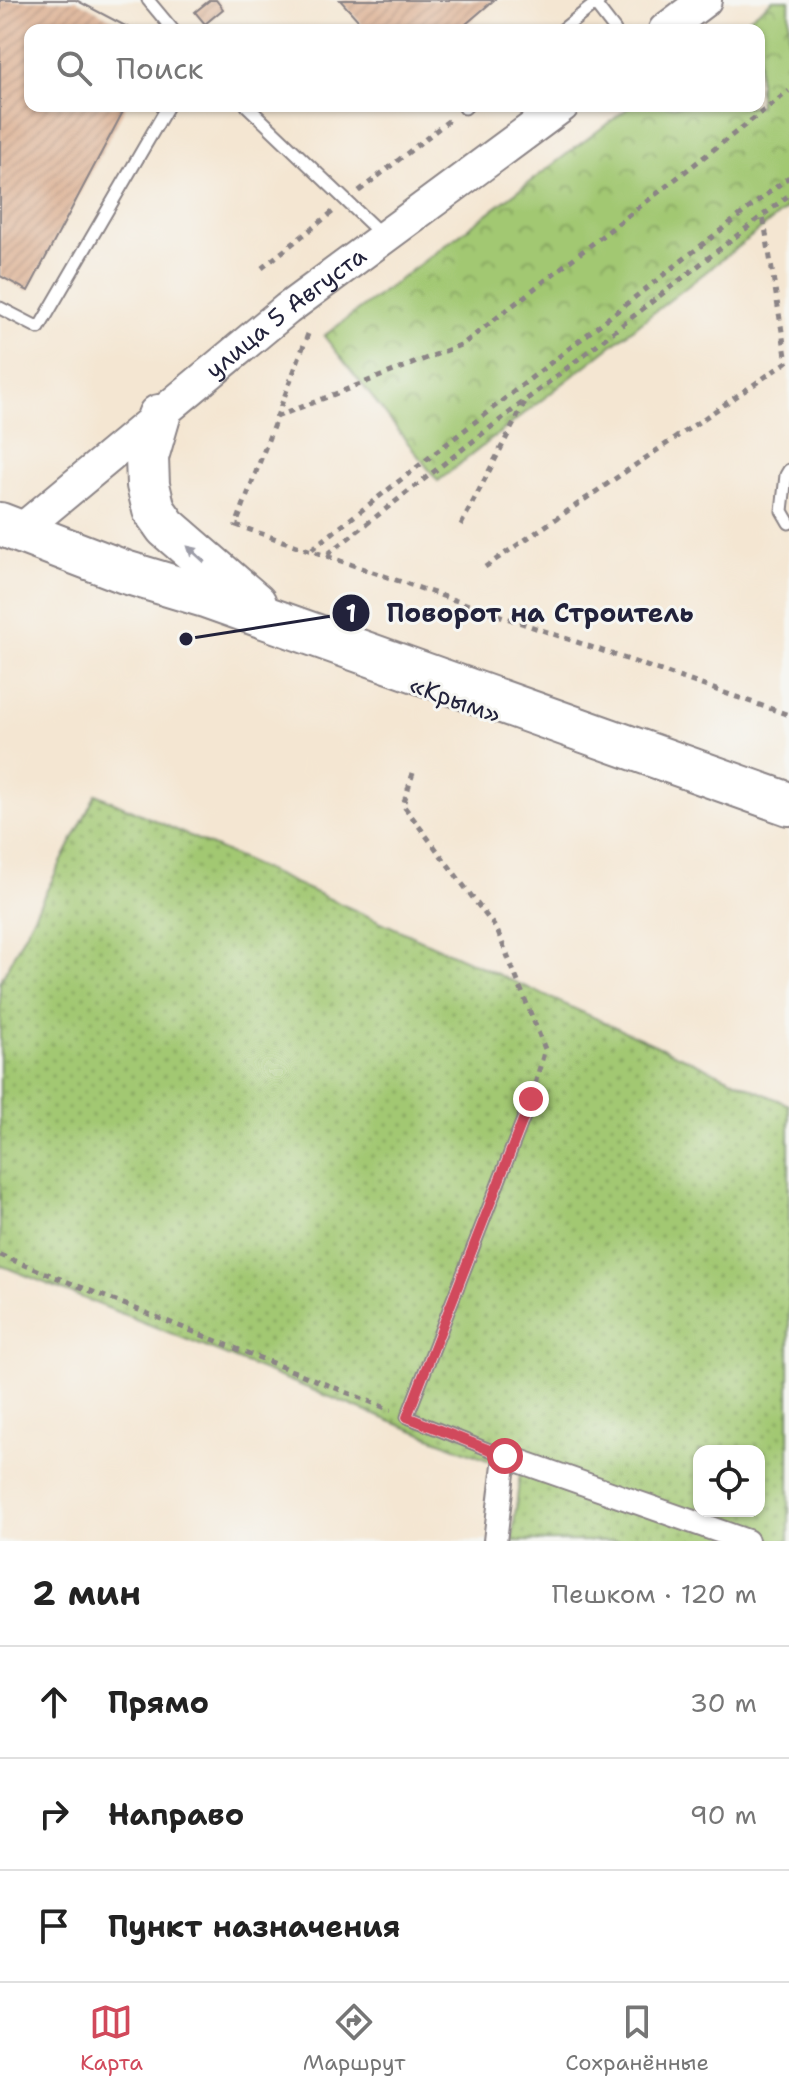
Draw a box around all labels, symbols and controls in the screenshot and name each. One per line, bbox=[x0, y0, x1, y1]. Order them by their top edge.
search box bbox=[24, 24, 765, 112]
icon: search bbox=[52, 46, 96, 90]
text: Поиск bbox=[116, 48, 204, 89]
street label: улица 5 Августа bbox=[199, 240, 373, 386]
one-way arrow bbox=[187, 546, 206, 564]
callout: Поворот на Строитель bbox=[331, 588, 710, 638]
text: Поворот на Строитель bbox=[387, 595, 693, 630]
text: 1 bbox=[346, 598, 356, 630]
street label: «Крым» bbox=[405, 669, 505, 731]
route end bbox=[513, 1081, 549, 1117]
route start bbox=[487, 1438, 523, 1474]
map controls bbox=[693, 1445, 765, 1517]
button: locate bbox=[693, 1445, 765, 1517]
text: 2 мин bbox=[32, 1570, 141, 1616]
text: Пешком · 120 m bbox=[552, 1576, 757, 1611]
icon: ahead bbox=[32, 1680, 76, 1724]
text: Прямо bbox=[108, 1682, 209, 1723]
text: 30 m bbox=[690, 1685, 757, 1720]
icon: right bbox=[32, 1792, 76, 1836]
text: Направо bbox=[108, 1794, 244, 1835]
text: 90 m bbox=[690, 1797, 757, 1832]
icon: arrive bbox=[32, 1904, 76, 1948]
text: Пункт назначения bbox=[108, 1906, 400, 1947]
tab: Карта bbox=[80, 2000, 143, 2077]
tab: Маршрут bbox=[303, 2000, 405, 2077]
tab: Сохранённые bbox=[565, 2000, 709, 2077]

